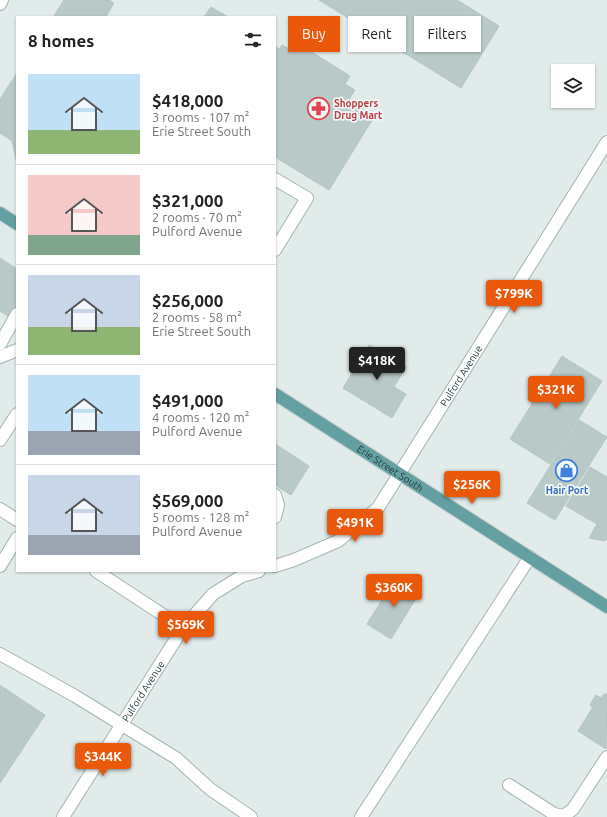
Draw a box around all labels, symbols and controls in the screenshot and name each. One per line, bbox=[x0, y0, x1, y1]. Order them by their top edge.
chip: Buy bbox=[288, 16, 340, 52]
chip: Rent bbox=[348, 16, 406, 52]
chip: Filters bbox=[414, 16, 481, 52]
icon: filters bbox=[242, 29, 264, 51]
text: 8 homes bbox=[28, 31, 94, 50]
map controls bbox=[551, 64, 595, 108]
button: layers bbox=[551, 64, 595, 108]
icon: home bbox=[60, 90, 108, 138]
text: $418,000 bbox=[152, 91, 223, 110]
pharmacy icon: Shoppers Drug Mart bbox=[305, 96, 331, 122]
place label: Shoppers Drug Mart bbox=[334, 98, 383, 121]
text: 3 rooms · 107 m² bbox=[152, 110, 249, 124]
text: Erie Street South bbox=[152, 124, 251, 138]
icon: home bbox=[60, 191, 108, 239]
text: $321,000 bbox=[152, 191, 223, 210]
text: 2 rooms · 70 m² bbox=[152, 210, 242, 224]
text: Pulford Avenue bbox=[152, 224, 242, 238]
pin: $799K bbox=[486, 280, 542, 314]
text: $799K bbox=[495, 286, 533, 300]
icon: home bbox=[60, 291, 108, 339]
text: $256,000 bbox=[152, 291, 223, 310]
text: 2 rooms · 58 m² bbox=[152, 310, 242, 324]
text: Erie Street South bbox=[152, 324, 251, 338]
street label: Pulford Avenue bbox=[438, 343, 484, 408]
pin: $418K bbox=[349, 347, 405, 381]
text: $418K bbox=[358, 353, 396, 367]
pin: $321K bbox=[528, 376, 584, 410]
text: $321K bbox=[537, 382, 575, 396]
icon: home bbox=[60, 391, 108, 439]
text: $491,000 bbox=[152, 391, 223, 410]
text: 4 rooms · 120 m² bbox=[152, 410, 249, 424]
text: Pulford Avenue bbox=[152, 424, 242, 438]
street label: Erie Street South bbox=[355, 443, 425, 494]
shop icon: Hair Port bbox=[554, 457, 580, 483]
pin: $256K bbox=[444, 471, 500, 505]
text: $256K bbox=[453, 477, 491, 491]
place label: Hair Port bbox=[546, 485, 589, 496]
icon: home bbox=[60, 491, 108, 539]
text: $569,000 bbox=[152, 491, 223, 510]
pin: $491K bbox=[327, 509, 383, 543]
text: 5 rooms · 128 m² bbox=[152, 510, 249, 524]
text: $491K bbox=[336, 515, 374, 529]
text: Pulford Avenue bbox=[152, 524, 242, 538]
pin: $360K bbox=[366, 574, 422, 608]
text: $360K bbox=[375, 580, 413, 594]
pin: $569K bbox=[158, 611, 214, 645]
text: $569K bbox=[167, 617, 205, 631]
street label: Pulford Avenue bbox=[120, 659, 167, 724]
pin: $344K bbox=[75, 743, 131, 777]
text: $344K bbox=[84, 749, 122, 763]

